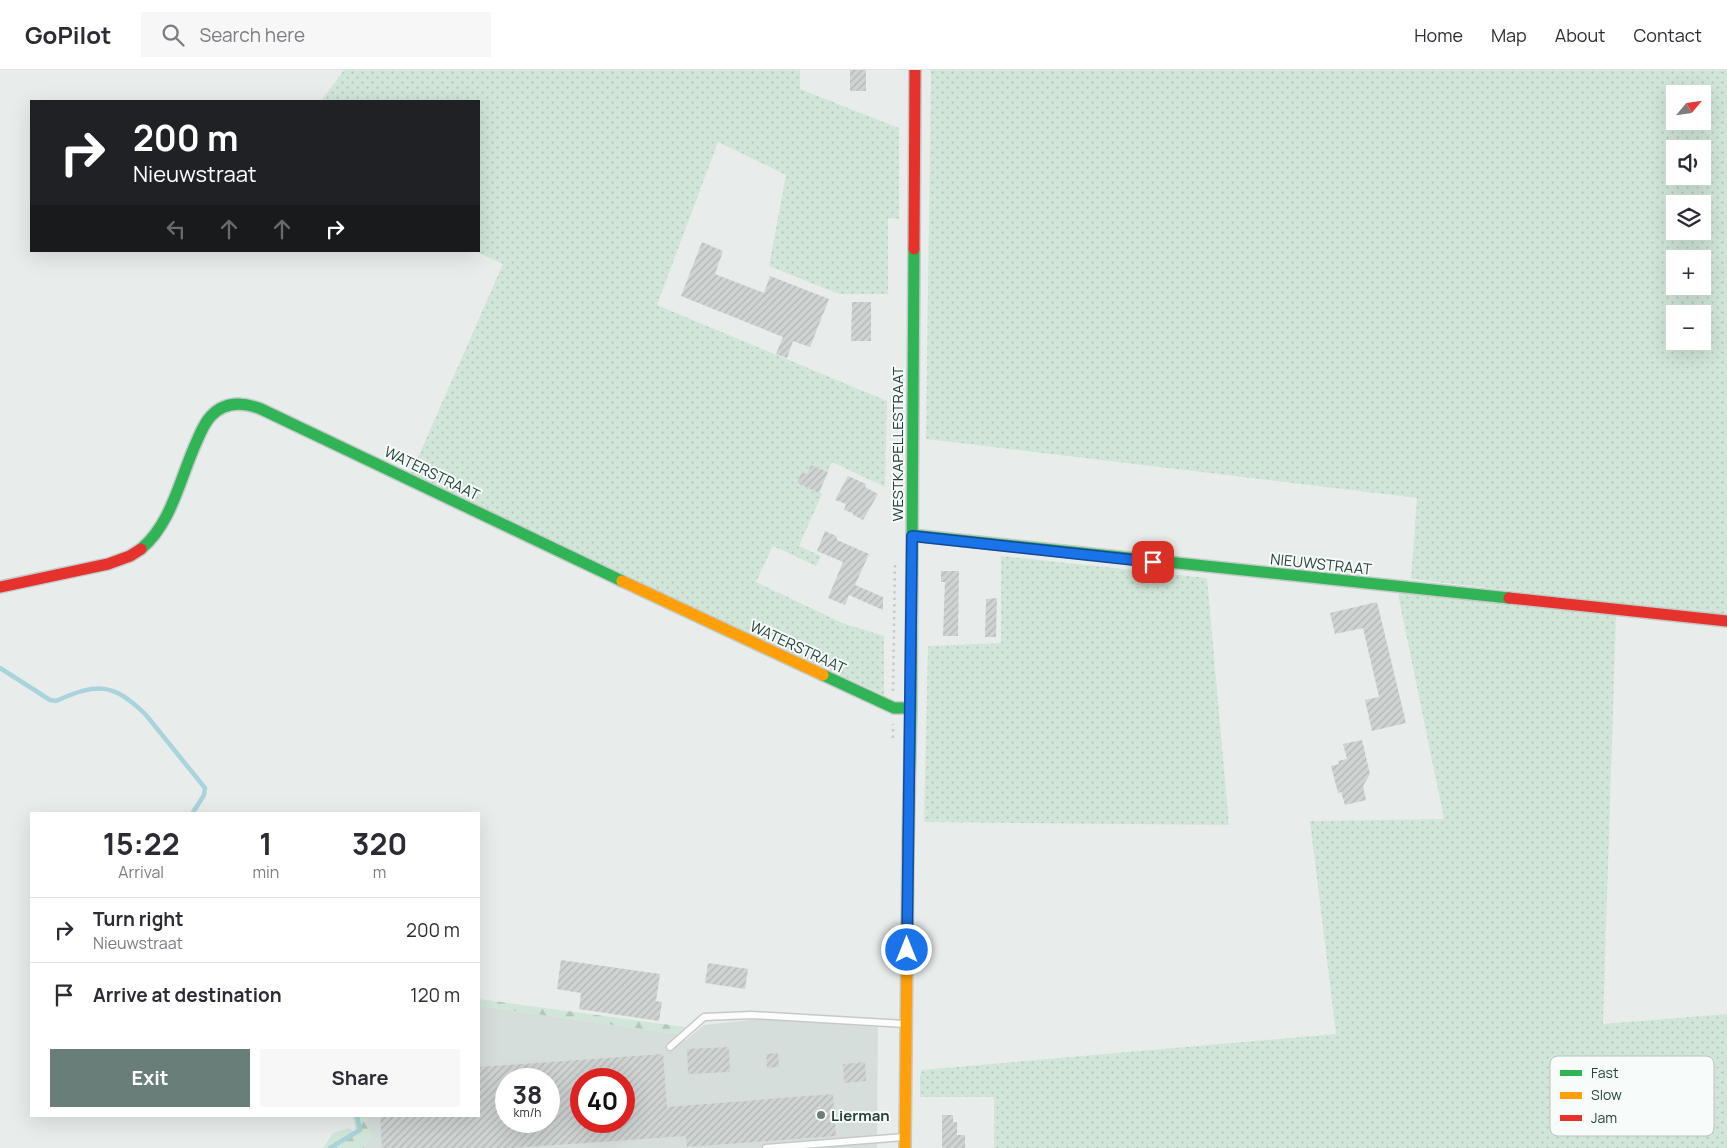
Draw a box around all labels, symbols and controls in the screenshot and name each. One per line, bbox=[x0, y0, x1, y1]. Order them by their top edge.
search box bbox=[141, 12, 491, 57]
text: GoPilot bbox=[25, 18, 111, 51]
icon: search bbox=[159, 21, 187, 49]
text: Search here bbox=[199, 22, 305, 48]
text: Home bbox=[1414, 23, 1463, 47]
text: Map bbox=[1491, 23, 1527, 47]
text: About bbox=[1555, 23, 1605, 47]
text: Contact bbox=[1633, 23, 1702, 47]
north arrow bbox=[1666, 85, 1711, 130]
map controls bbox=[1666, 85, 1711, 350]
text: 200 m bbox=[133, 114, 238, 162]
icon: right bbox=[50, 120, 115, 185]
button: sound bbox=[1666, 140, 1711, 185]
text: Nieuwstraat bbox=[133, 159, 257, 189]
button: layers bbox=[1666, 195, 1711, 240]
icon: left bbox=[162, 215, 190, 243]
icon: ahead bbox=[215, 215, 243, 243]
icon: ahead bbox=[268, 215, 296, 243]
icon: right bbox=[321, 215, 349, 243]
button: + bbox=[1666, 250, 1711, 295]
button: − bbox=[1666, 305, 1711, 350]
street label: WESTKAPELLESTRAAT bbox=[887, 366, 908, 522]
street label: WATERSTRAAT bbox=[381, 441, 483, 505]
pin bbox=[1132, 541, 1174, 583]
icon: arrive bbox=[1139, 548, 1167, 576]
street label: NIEUWSTRAAT bbox=[1269, 548, 1373, 580]
street label: WATERSTRAAT bbox=[747, 616, 850, 678]
text: 15:22 bbox=[103, 823, 180, 864]
text: 1 bbox=[259, 823, 272, 864]
text: 320 bbox=[352, 823, 407, 864]
text: Arrival bbox=[118, 861, 164, 883]
text: min bbox=[252, 861, 279, 883]
text: m bbox=[373, 861, 386, 883]
text: Turn right bbox=[93, 906, 183, 932]
icon: right bbox=[50, 916, 78, 944]
text: 200 m bbox=[406, 917, 460, 943]
position arrow bbox=[880, 923, 932, 975]
text: Nieuwstraat bbox=[93, 932, 183, 954]
icon: arrive bbox=[50, 981, 78, 1009]
text: Arrive at destination bbox=[93, 982, 282, 1008]
text: 120 m bbox=[410, 982, 460, 1008]
button: Exit bbox=[50, 1049, 250, 1107]
button: Share bbox=[260, 1049, 460, 1107]
legend bbox=[1550, 1056, 1714, 1136]
text: Fast bbox=[1591, 1063, 1619, 1082]
speed limit sign: 40 bbox=[570, 1068, 635, 1133]
text: 38 bbox=[513, 1077, 542, 1112]
text: Slow bbox=[1591, 1085, 1622, 1104]
text: km/h bbox=[514, 1104, 541, 1121]
place label: Lierman bbox=[831, 1105, 890, 1126]
text: Jam bbox=[1591, 1108, 1617, 1127]
marker: Lierman bbox=[815, 1109, 827, 1121]

